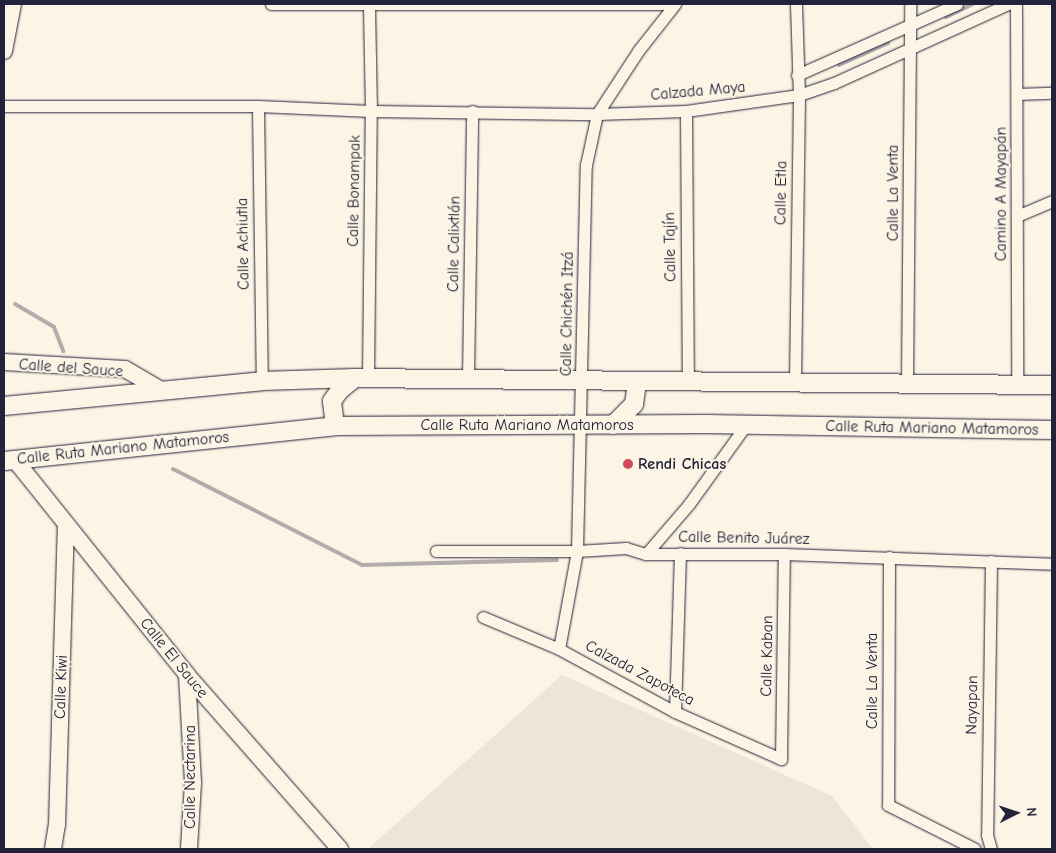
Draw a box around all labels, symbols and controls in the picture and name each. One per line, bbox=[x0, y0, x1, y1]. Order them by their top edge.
street label: Calzada Maya bbox=[650, 77, 746, 105]
street label: Camino A Mayapán bbox=[991, 127, 1011, 261]
street label: Calle Bonampak bbox=[343, 135, 365, 247]
street label: Calle La Venta bbox=[883, 145, 903, 241]
street label: Calle Etla bbox=[771, 161, 791, 225]
street label: Calle Calixtlán bbox=[444, 196, 464, 292]
street label: Calle Achiutla bbox=[233, 198, 253, 290]
street label: Calle Tajín bbox=[660, 212, 680, 282]
street label: Calle Chichén Itzá bbox=[556, 252, 578, 376]
street label: Calle del Sauce bbox=[18, 355, 124, 381]
street label: Calle Ruta Mariano Matamoros bbox=[420, 415, 634, 435]
street label: Calle Ruta Mariano Matamoros bbox=[825, 417, 1039, 439]
street label: Calle Ruta Mariano Matamoros bbox=[16, 427, 230, 469]
place label: Rendi Chicas bbox=[638, 454, 726, 474]
marker: Rendi Chicas bbox=[622, 458, 634, 470]
street label: Calle Benito Juárez bbox=[678, 527, 810, 549]
street label: Calle El Sauce bbox=[136, 614, 212, 702]
street label: Calle Kaban bbox=[757, 615, 777, 697]
street label: Calle La Venta bbox=[862, 633, 882, 729]
street label: Calzada Zapoteca bbox=[582, 636, 698, 710]
street label: Calle Kiwi bbox=[50, 655, 72, 719]
street label: Nayapan bbox=[962, 675, 982, 735]
street label: Calle Nectarina bbox=[180, 725, 200, 829]
north arrow bbox=[991, 788, 1041, 838]
text: N bbox=[1023, 807, 1040, 817]

